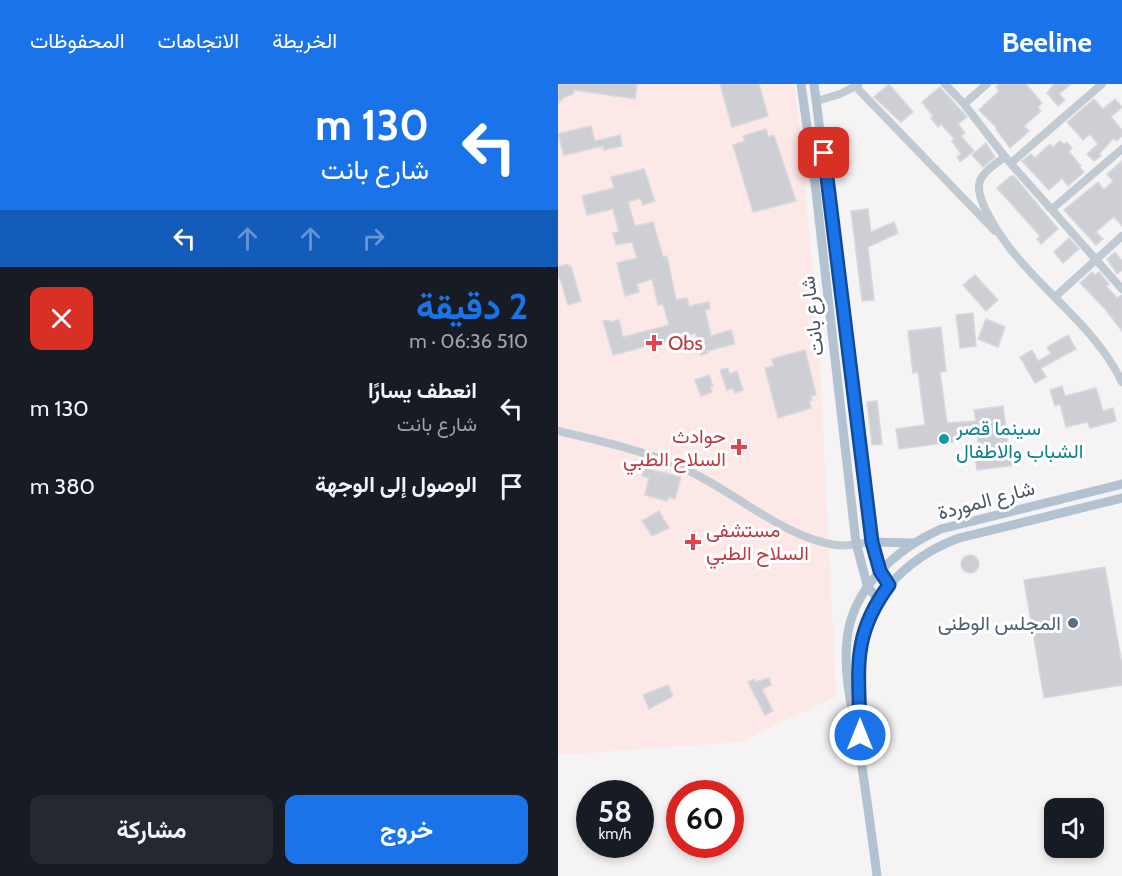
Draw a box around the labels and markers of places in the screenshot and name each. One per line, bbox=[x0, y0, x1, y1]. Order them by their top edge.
pin bbox=[798, 127, 849, 178]
place label: Obs bbox=[668, 331, 703, 355]
marker: Obs bbox=[645, 334, 663, 352]
place label: سينما قصر الشباب والاطفال bbox=[955, 416, 1083, 464]
place label: حوادث السلاح الطبي bbox=[623, 424, 726, 476]
marker: سينما قصر الشباب والاطفال bbox=[937, 432, 951, 446]
marker: حوادث السلاح الطبي bbox=[730, 438, 748, 456]
place label: مستشفى السلاح الطبي bbox=[706, 518, 809, 570]
marker: مستشفى السلاح الطبي bbox=[684, 533, 702, 551]
place label: المجلس الوطنى bbox=[938, 611, 1061, 636]
marker: المجلس الوطنى bbox=[1066, 616, 1080, 630]

